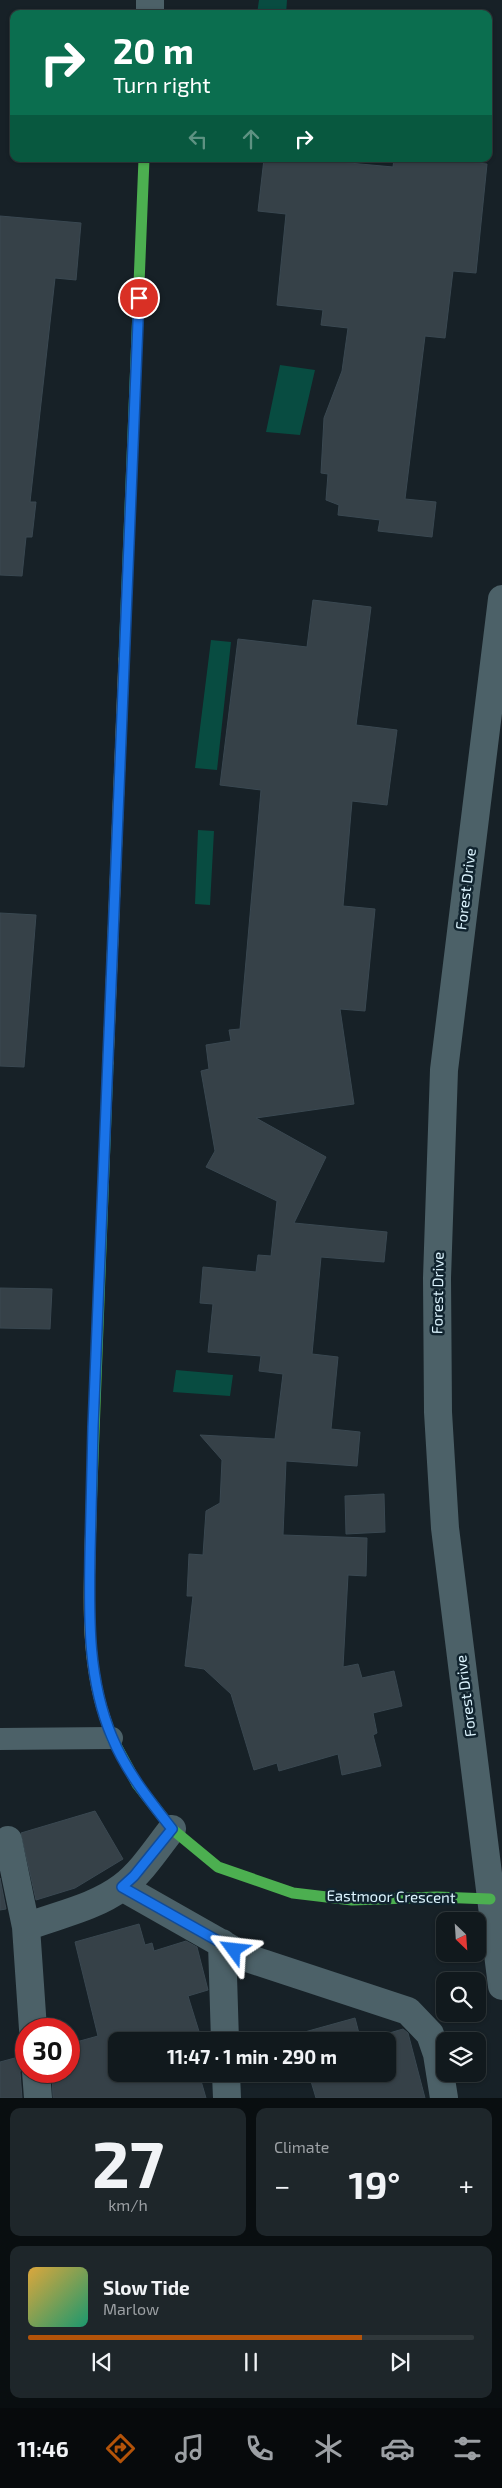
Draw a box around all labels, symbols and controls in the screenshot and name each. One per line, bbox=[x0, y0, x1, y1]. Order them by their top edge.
text: 20 m bbox=[113, 29, 194, 71]
icon: right bbox=[30, 30, 95, 95]
text: Turn right bbox=[113, 71, 211, 97]
icon: left bbox=[184, 125, 212, 153]
icon: ahead bbox=[237, 125, 265, 153]
icon: right bbox=[290, 125, 318, 153]
pin bbox=[118, 277, 160, 319]
icon: arrive bbox=[125, 284, 153, 312]
street label: Forest Drive bbox=[451, 847, 479, 931]
street label: Forest Drive bbox=[427, 1252, 447, 1334]
street label: Forest Drive bbox=[451, 1654, 479, 1738]
street label: Eastmoor Crescent bbox=[326, 1886, 456, 1906]
north arrow bbox=[436, 1912, 486, 1962]
map controls bbox=[436, 1912, 486, 2082]
position arrow bbox=[207, 1923, 259, 1975]
button: search bbox=[436, 1972, 486, 2022]
speed limit sign: 30 bbox=[15, 2018, 80, 2083]
button: layers bbox=[436, 2032, 486, 2082]
text: 11:47 · 1 min · 290 m bbox=[167, 2045, 337, 2068]
text: 27 bbox=[92, 2123, 164, 2201]
text: Climate bbox=[274, 2137, 329, 2156]
text: 19° bbox=[349, 2161, 400, 2207]
text: − bbox=[274, 2168, 290, 2202]
text: + bbox=[459, 2168, 474, 2202]
text: km/h bbox=[108, 2195, 148, 2214]
text: Slow Tide bbox=[103, 2276, 190, 2299]
text: Marlow bbox=[103, 2299, 159, 2318]
icon: previous bbox=[88, 2348, 116, 2376]
icon: pause bbox=[237, 2348, 265, 2376]
icon: next bbox=[386, 2348, 414, 2376]
icon: directions bbox=[103, 2431, 138, 2466]
icon: music bbox=[172, 2431, 207, 2466]
icon: phone bbox=[242, 2431, 277, 2466]
icon: climate bbox=[311, 2431, 346, 2466]
icon: car bbox=[380, 2431, 415, 2466]
icon: filters bbox=[450, 2431, 485, 2466]
text: 11:46 bbox=[17, 2435, 69, 2461]

